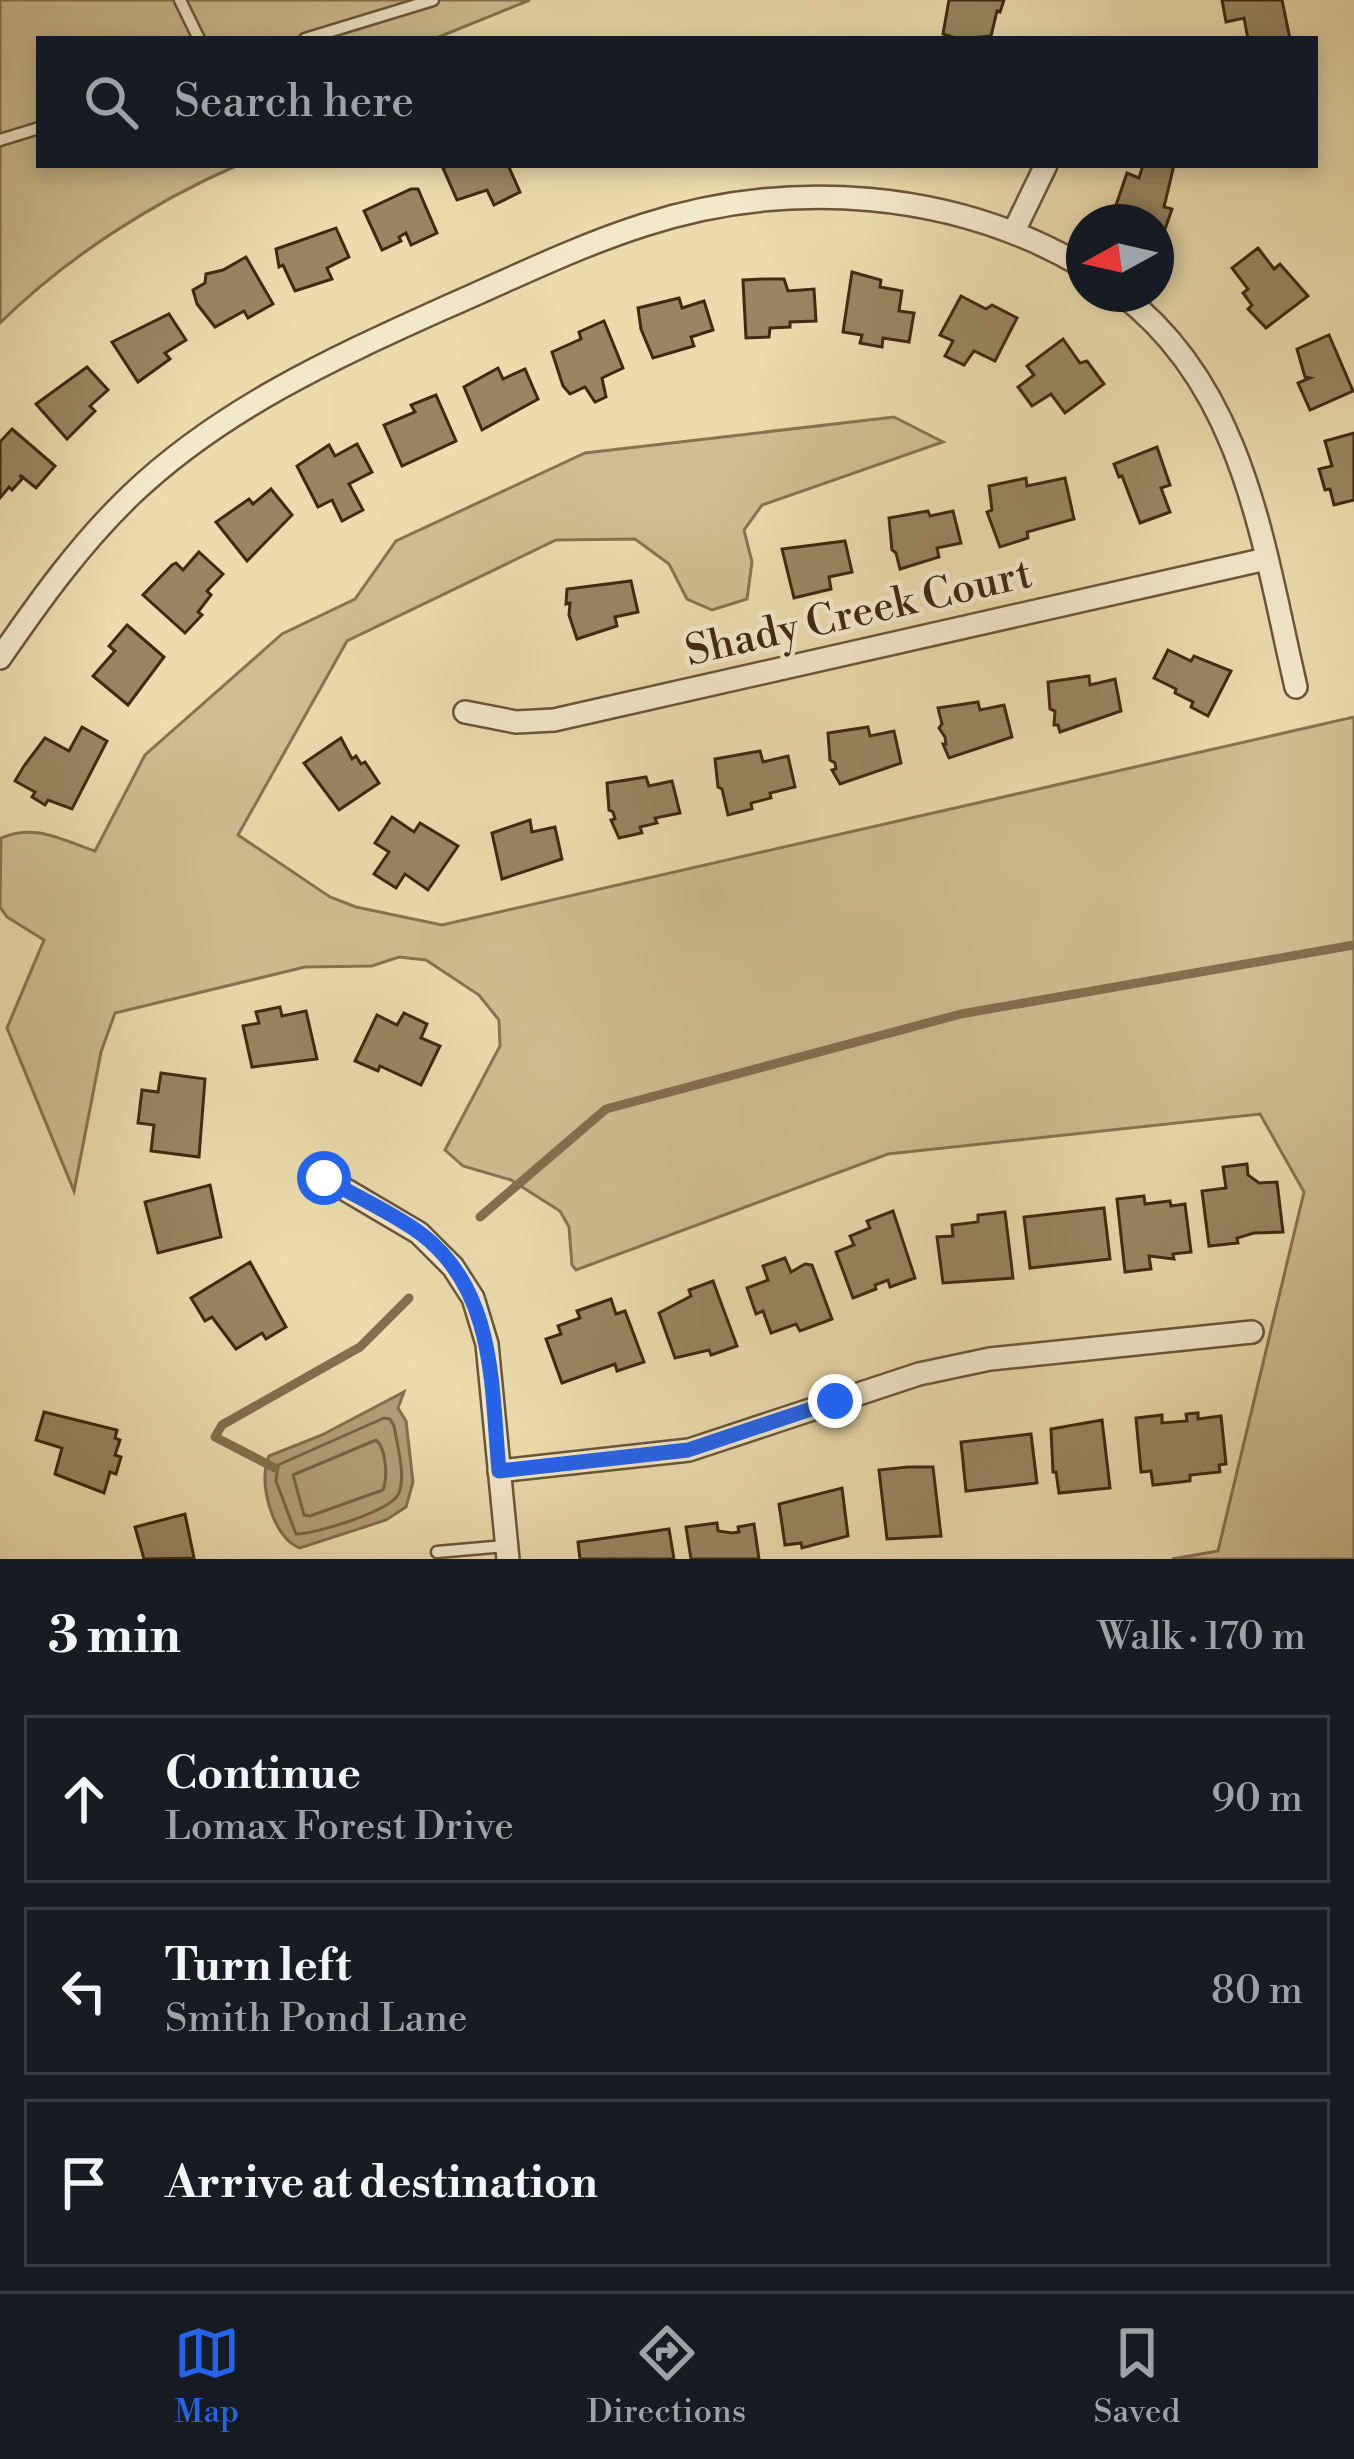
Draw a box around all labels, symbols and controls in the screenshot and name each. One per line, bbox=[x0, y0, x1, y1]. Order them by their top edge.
search box bbox=[36, 36, 1318, 168]
icon: search bbox=[78, 69, 144, 135]
text: Search here bbox=[174, 74, 414, 131]
north arrow bbox=[1066, 204, 1174, 312]
street label: Shady Creek Court bbox=[680, 548, 1037, 680]
route start bbox=[297, 1151, 351, 1205]
route end bbox=[808, 1374, 862, 1428]
text: 3 min bbox=[48, 1605, 181, 1669]
text: Walk · 170 m bbox=[1097, 1613, 1306, 1662]
text: Continue bbox=[165, 1746, 361, 1803]
icon: ahead bbox=[51, 1766, 117, 1832]
text: 90 m bbox=[1211, 1775, 1303, 1824]
text: Lomax Forest Drive bbox=[165, 1803, 514, 1852]
text: Turn left bbox=[165, 1938, 351, 1995]
icon: left bbox=[51, 1958, 117, 2024]
text: 80 m bbox=[1211, 1967, 1303, 2016]
text: Smith Pond Lane bbox=[165, 1995, 467, 2044]
icon: arrive bbox=[51, 2150, 117, 2216]
text: Arrive at destination bbox=[165, 2155, 598, 2212]
tab: Map bbox=[174, 2320, 240, 2433]
tab: Directions bbox=[587, 2320, 746, 2433]
tab: Saved bbox=[1094, 2320, 1180, 2433]

